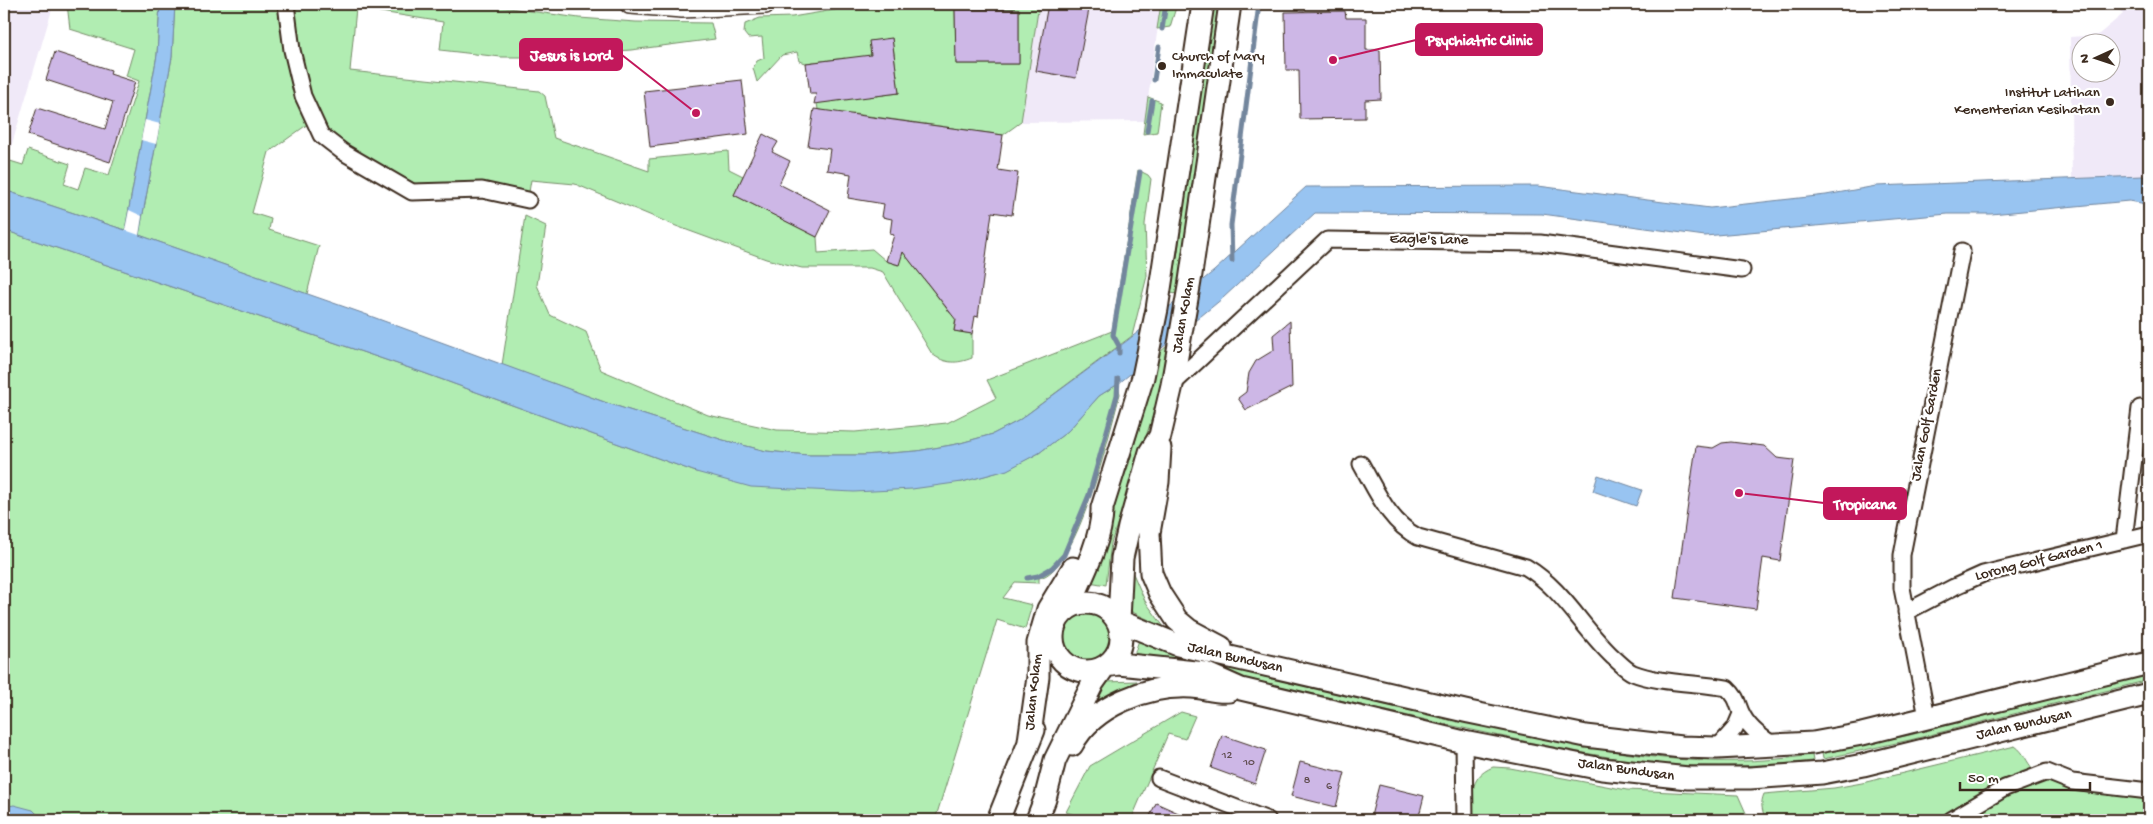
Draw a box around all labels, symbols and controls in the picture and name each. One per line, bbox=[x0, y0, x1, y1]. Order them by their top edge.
callout: Psychiatric Clinic bbox=[1416, 24, 1542, 55]
north arrow bbox=[2070, 32, 2120, 82]
text: Psychiatric Clinic bbox=[1425, 33, 1534, 52]
callout: Jesus is Lord bbox=[520, 39, 622, 70]
text: Jesus is Lord bbox=[529, 48, 614, 67]
place label: Church of Mary Immaculate bbox=[1172, 48, 1265, 83]
text: N bbox=[2077, 54, 2094, 64]
marker: Church of Mary Immaculate bbox=[1156, 60, 1168, 72]
place label: Institut Latihan Kementerian Kesihatan bbox=[1954, 84, 2100, 119]
marker: Institut Latihan Kementerian Kesihatan bbox=[2104, 96, 2116, 108]
street label: Eagle's Lane bbox=[1389, 230, 1469, 250]
street label: Jalan Kolam bbox=[1168, 275, 1200, 354]
street label: Jalan Golf Garden bbox=[1907, 367, 1947, 483]
callout: Tropicana bbox=[1824, 488, 1906, 519]
text: Tropicana bbox=[1832, 497, 1897, 516]
street label: Lorong Golf Garden 1 bbox=[1973, 536, 2105, 586]
street label: Jalan Bundusan bbox=[1186, 638, 1284, 678]
street label: Jalan Kolam bbox=[1021, 652, 1047, 731]
street label: Jalan Bundusan bbox=[1975, 705, 2073, 745]
house number: 12 bbox=[1221, 749, 1232, 763]
street label: Jalan Bundusan bbox=[1577, 754, 1675, 786]
house number: 10 bbox=[1242, 756, 1255, 770]
scale bar bbox=[1960, 759, 2090, 791]
text: 50 m bbox=[1968, 770, 1999, 788]
house number: 8 bbox=[1304, 774, 1311, 788]
house number: 6 bbox=[1326, 780, 1333, 794]

